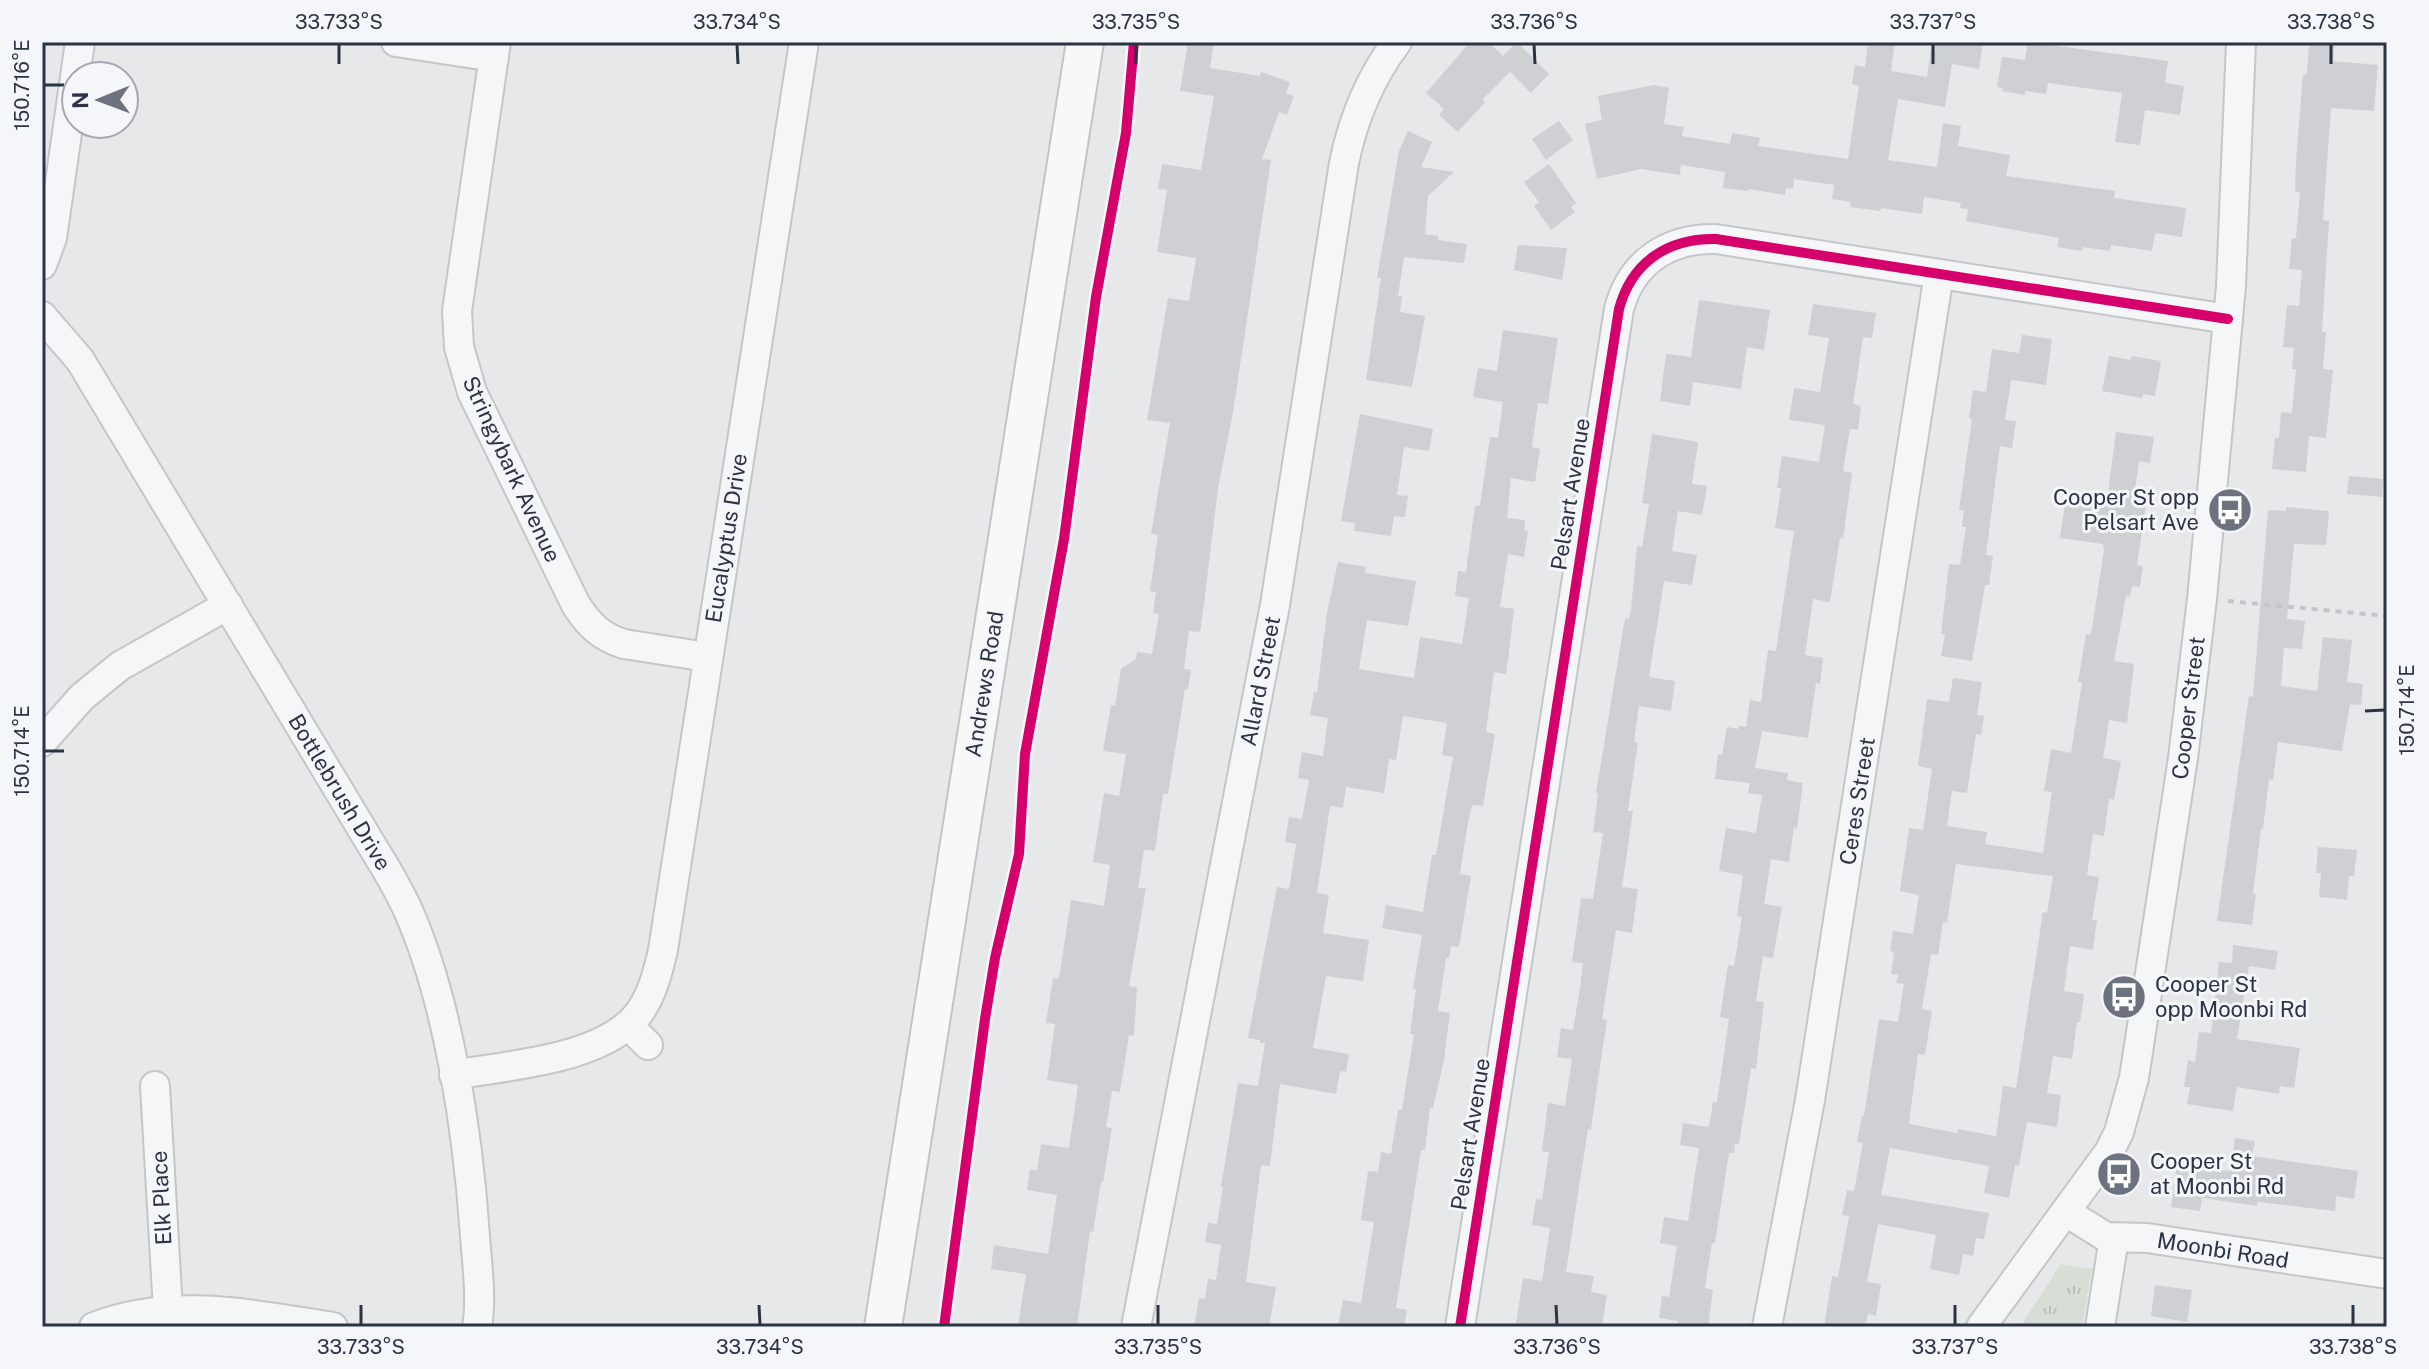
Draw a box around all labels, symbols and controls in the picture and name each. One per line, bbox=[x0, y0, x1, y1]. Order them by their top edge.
text: 33.733°S bbox=[295, 10, 383, 34]
text: 33.734°S bbox=[693, 10, 781, 34]
text: 33.735°S bbox=[1092, 10, 1180, 34]
text: 33.736°S bbox=[1490, 10, 1578, 34]
text: 33.737°S bbox=[1889, 10, 1977, 34]
text: 33.738°S bbox=[2287, 10, 2375, 34]
text: 150.716°E bbox=[10, 39, 34, 131]
north arrow bbox=[60, 60, 140, 140]
text: N bbox=[67, 92, 93, 109]
street label: Stringybark Avenue bbox=[457, 372, 567, 566]
street label: Pelsart Avenue bbox=[1545, 416, 1595, 572]
street label: Eucalyptus Drive bbox=[700, 451, 752, 625]
place label: Cooper St opp Pelsart Ave bbox=[2053, 484, 2199, 535]
bus stop icon: Cooper St opp Pelsart Ave bbox=[2206, 486, 2254, 534]
street label: Andrews Road bbox=[960, 609, 1008, 759]
street label: Allard Street bbox=[1235, 614, 1285, 748]
street label: Cooper Street bbox=[2166, 635, 2210, 781]
text: 150.714°E bbox=[2395, 664, 2419, 756]
text: 150.714°E bbox=[10, 705, 34, 797]
street label: Bottlebrush Drive bbox=[283, 709, 397, 875]
street label: Ceres Street bbox=[1834, 735, 1880, 867]
place label: Cooper St opp Moonbi Rd bbox=[2155, 971, 2307, 1022]
bus stop icon: Cooper St opp Moonbi Rd bbox=[2100, 973, 2148, 1021]
street label: Pelsart Avenue bbox=[1445, 1056, 1495, 1212]
place label: Cooper St at Moonbi Rd bbox=[2150, 1148, 2284, 1199]
street label: Elk Place bbox=[146, 1150, 176, 1246]
bus stop icon: Cooper St at Moonbi Rd bbox=[2095, 1150, 2143, 1198]
street label: Moonbi Road bbox=[2155, 1227, 2291, 1273]
text: 33.733°S bbox=[317, 1335, 405, 1359]
text: 33.734°S bbox=[716, 1335, 804, 1359]
text: 33.735°S bbox=[1114, 1335, 1202, 1359]
text: 33.736°S bbox=[1513, 1335, 1601, 1359]
text: 33.737°S bbox=[1911, 1335, 1999, 1359]
text: 33.738°S bbox=[2309, 1335, 2397, 1359]

